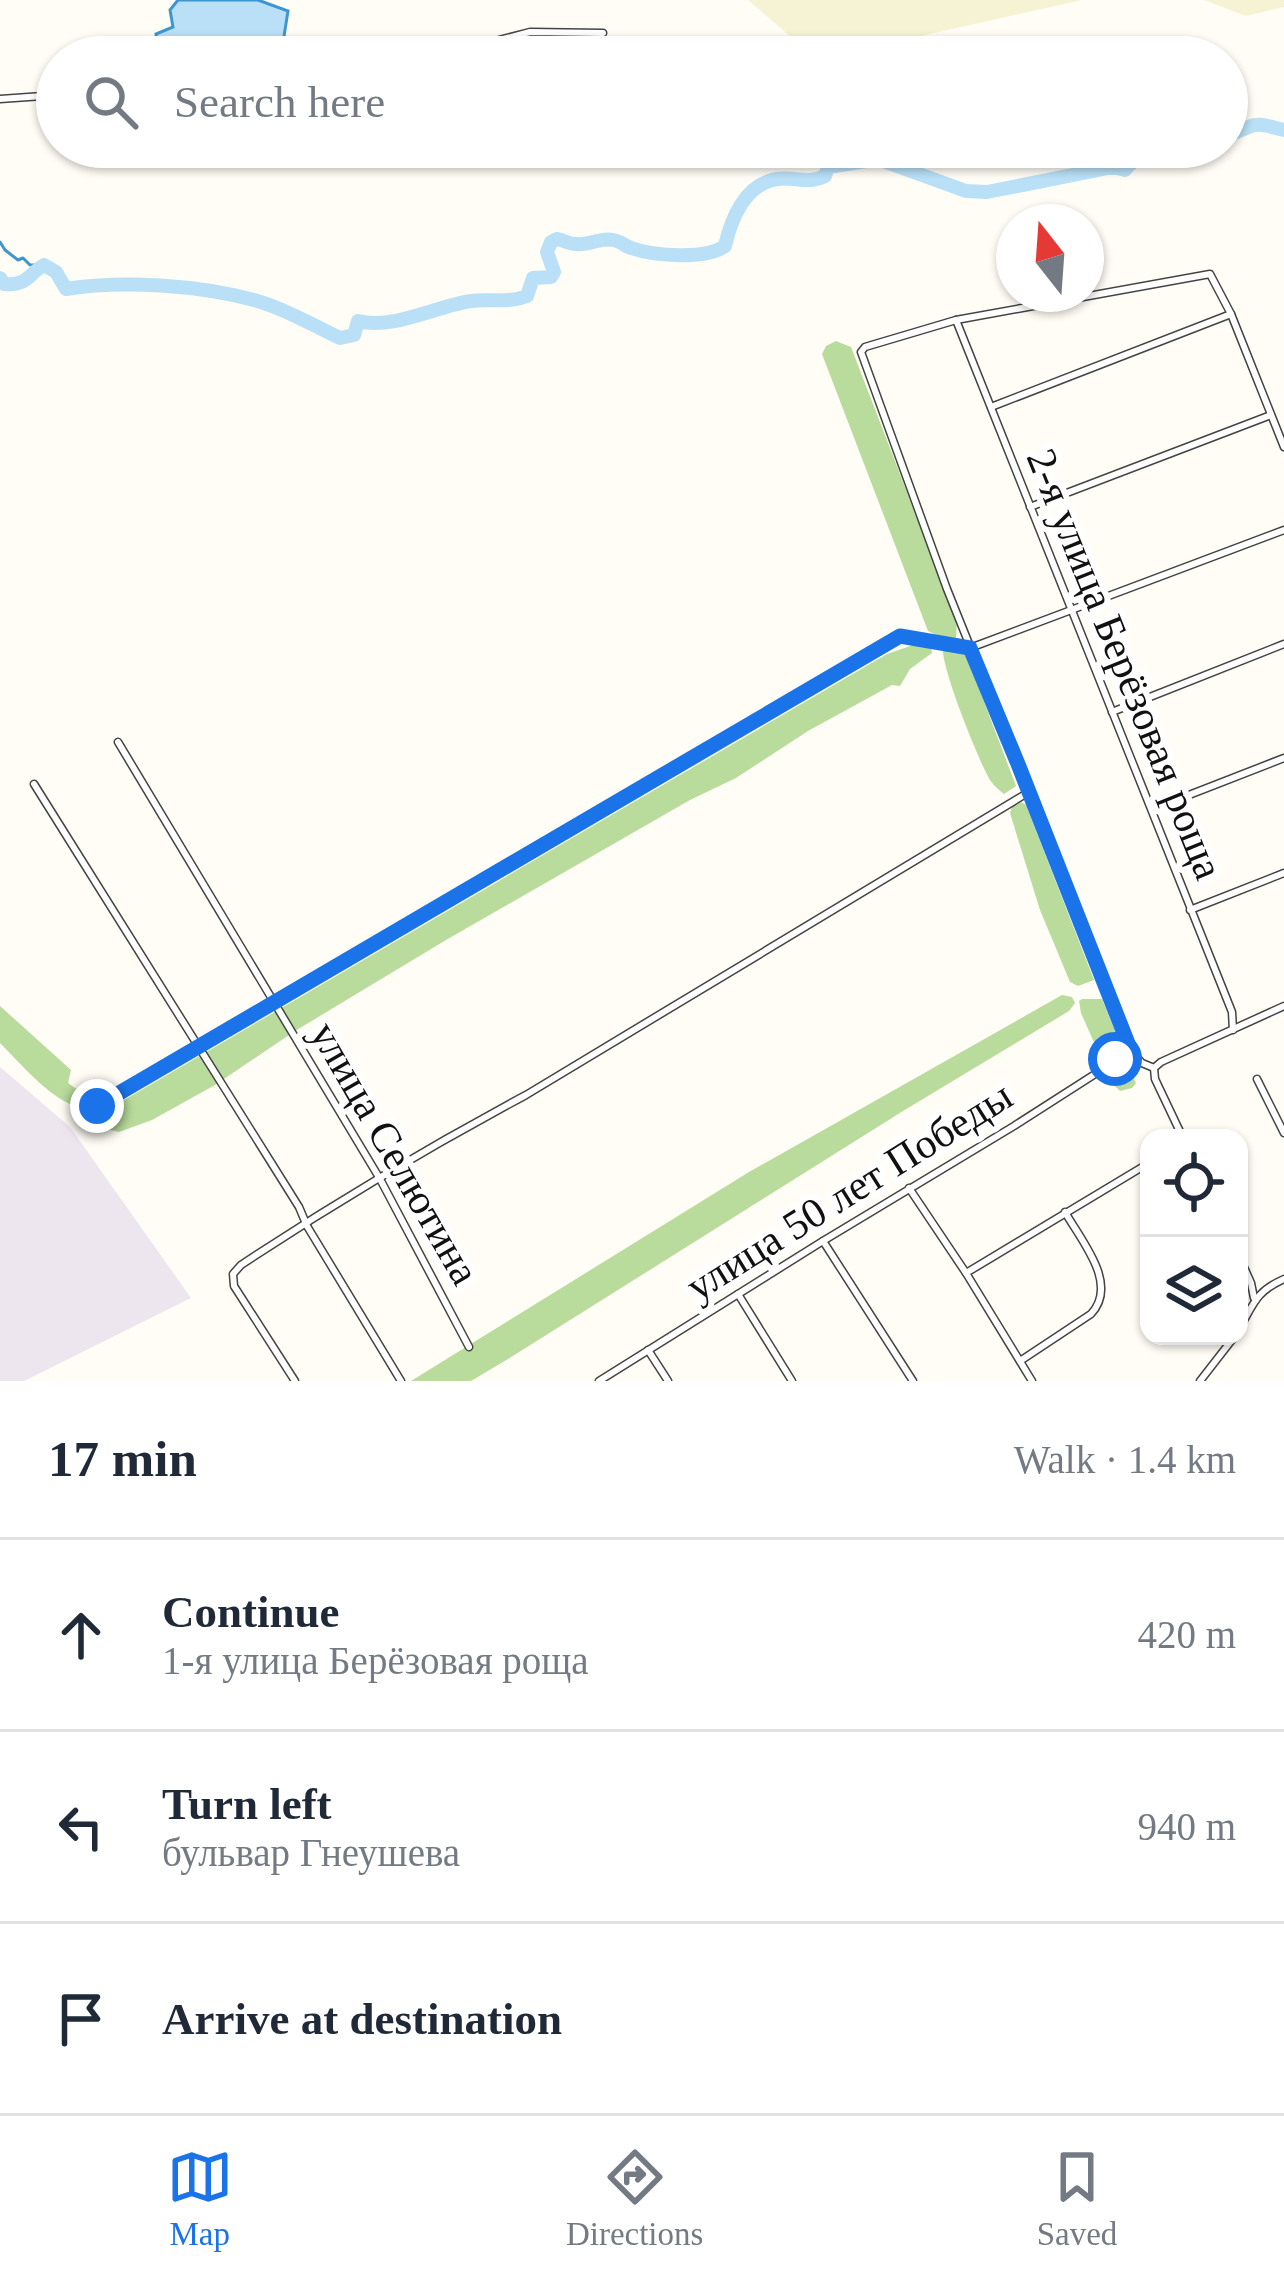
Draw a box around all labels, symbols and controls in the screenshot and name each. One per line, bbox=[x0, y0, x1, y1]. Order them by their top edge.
search box bbox=[36, 36, 1248, 168]
icon: search bbox=[78, 69, 144, 135]
text: Search here bbox=[174, 77, 385, 127]
north arrow bbox=[996, 204, 1104, 312]
street label: 2-я улица Берёзовая роща bbox=[1018, 442, 1233, 886]
street label: улица Селютина bbox=[301, 1014, 489, 1293]
route start bbox=[1088, 1032, 1142, 1086]
street label: улица 50 лет Победы bbox=[678, 1072, 1020, 1310]
route end bbox=[70, 1079, 124, 1133]
map controls bbox=[1140, 1129, 1248, 1345]
button: locate bbox=[1140, 1129, 1248, 1237]
button: layers bbox=[1140, 1237, 1248, 1345]
text: 17 min bbox=[48, 1431, 197, 1487]
text: Walk · 1.4 km bbox=[1014, 1438, 1236, 1481]
text: Continue bbox=[162, 1587, 340, 1637]
icon: ahead bbox=[48, 1602, 114, 1668]
text: 420 m bbox=[1137, 1613, 1236, 1656]
text: 1-я улица Берёзовая роща bbox=[162, 1639, 589, 1682]
text: Turn left bbox=[162, 1779, 332, 1829]
icon: left bbox=[48, 1794, 114, 1860]
text: 940 m bbox=[1137, 1805, 1236, 1848]
text: бульвар Гнеушева bbox=[162, 1831, 460, 1874]
icon: arrive bbox=[48, 1986, 114, 2052]
text: Arrive at destination bbox=[162, 1994, 562, 2044]
tab: Map bbox=[167, 2144, 233, 2253]
tab: Directions bbox=[566, 2144, 703, 2253]
tab: Saved bbox=[1037, 2144, 1117, 2253]

